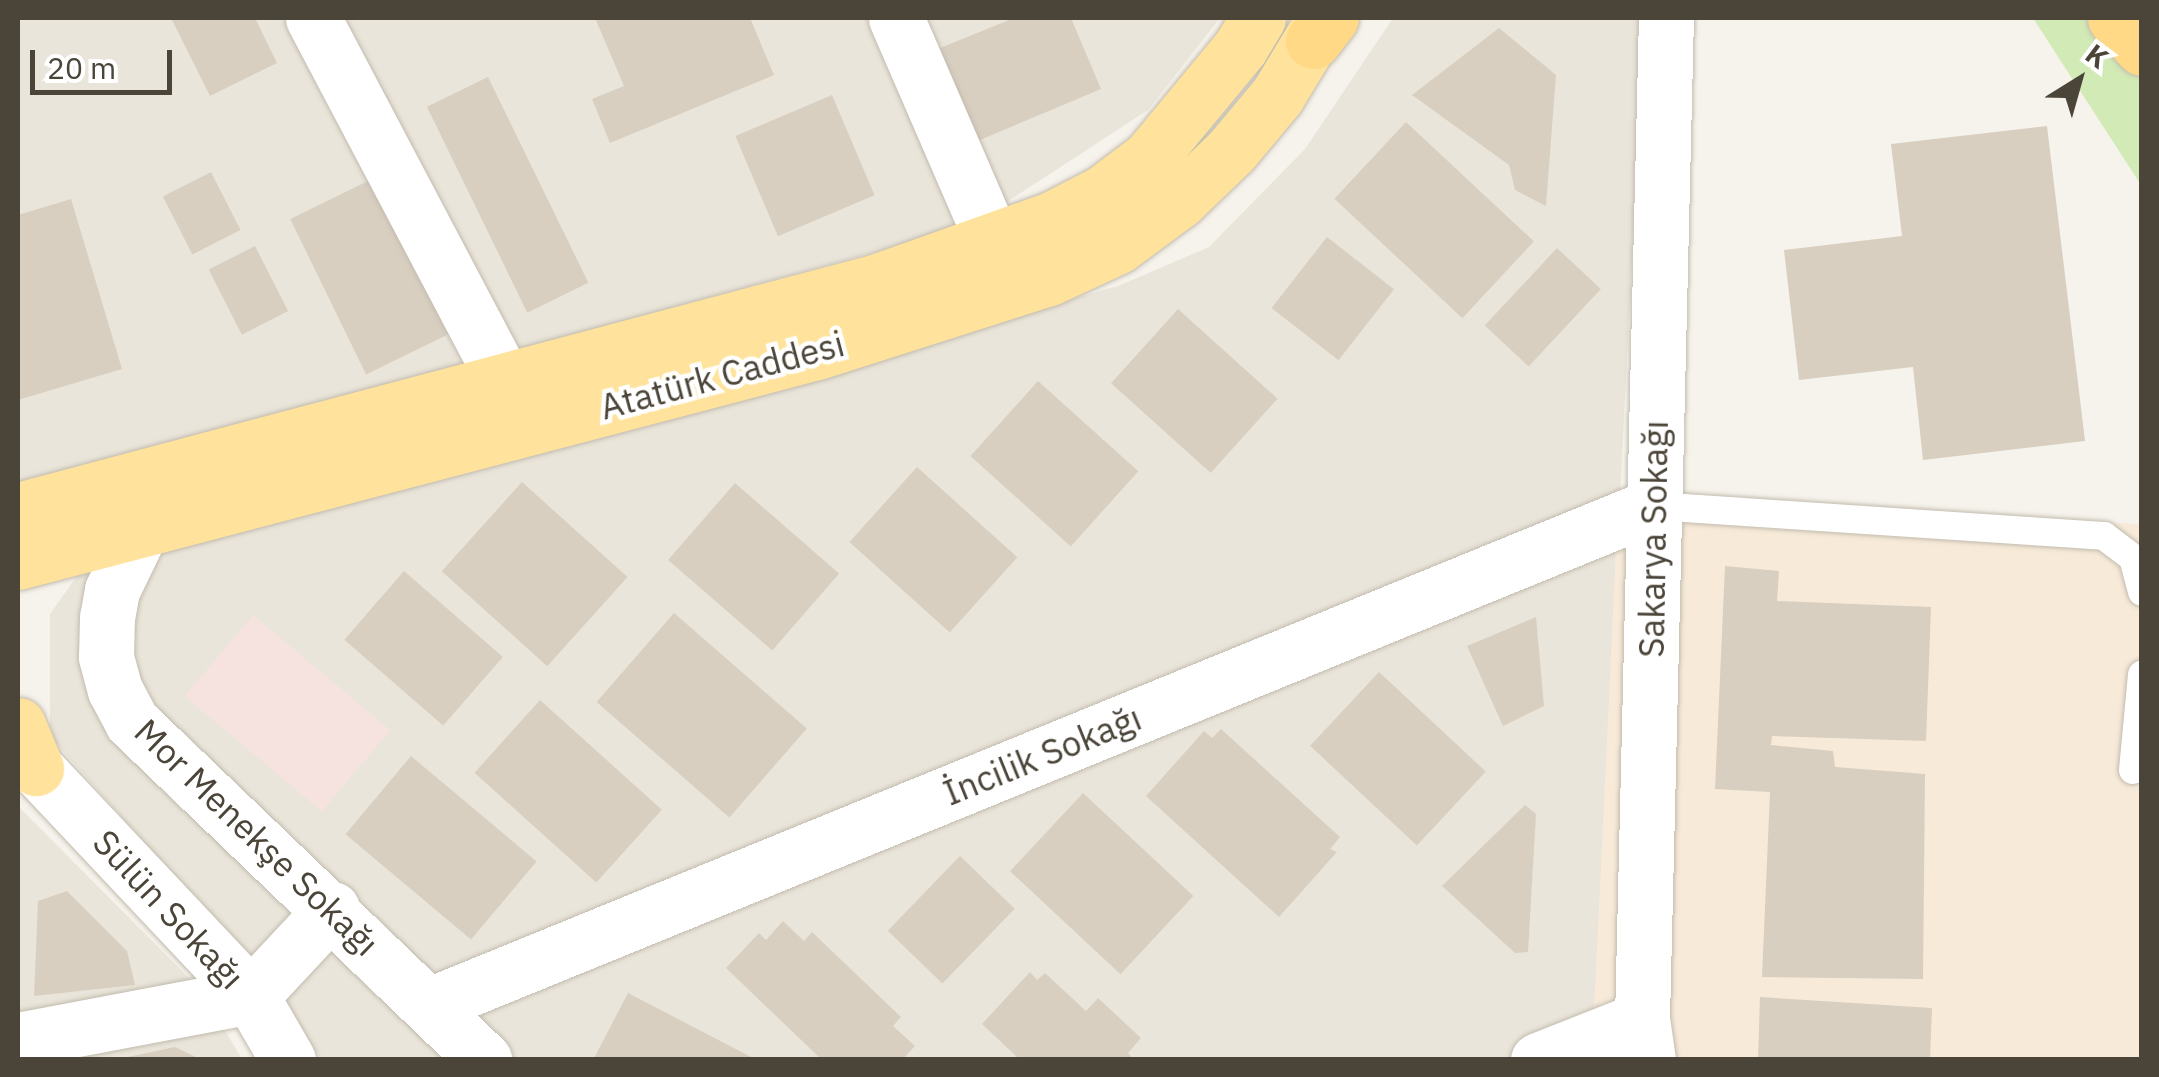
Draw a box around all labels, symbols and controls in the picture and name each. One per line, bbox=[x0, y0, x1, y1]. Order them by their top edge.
scale bar bbox=[35, 30, 178, 92]
north arrow bbox=[2029, 30, 2129, 130]
text: K bbox=[2078, 35, 2116, 76]
text: 20 m bbox=[47, 48, 116, 87]
street label: Atatürk Caddesi bbox=[595, 322, 849, 428]
street label: Sakarya Sokağı bbox=[1630, 420, 1676, 658]
street label: İncilik Sokağı bbox=[937, 696, 1147, 814]
street label: Mor Menekşe Sokağı bbox=[126, 710, 388, 964]
street label: Sülün Sokağı bbox=[85, 821, 253, 997]

